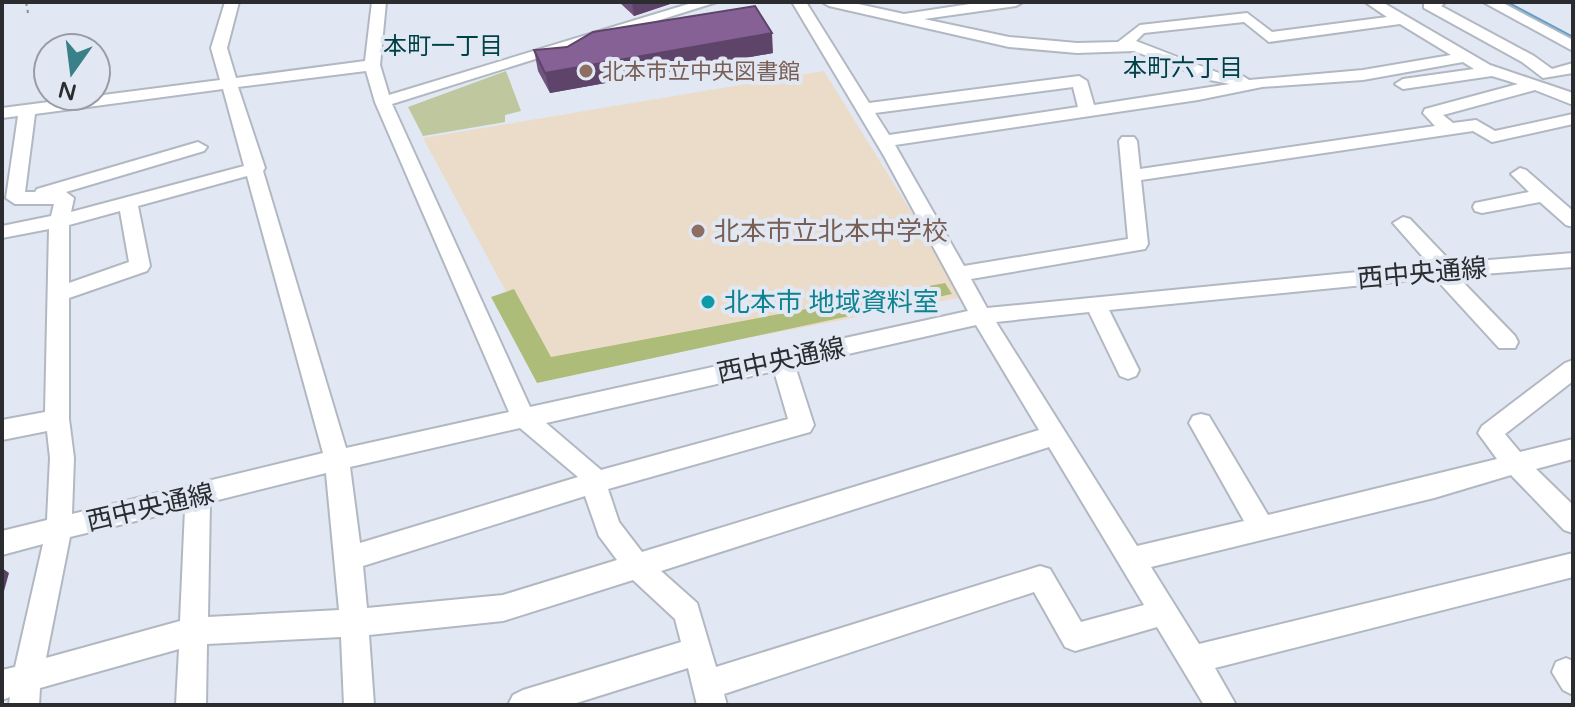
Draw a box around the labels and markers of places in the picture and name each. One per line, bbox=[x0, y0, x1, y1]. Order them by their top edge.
place label: 北本市立中央図書館 bbox=[602, 59, 800, 85]
marker: 北本市立中央図書館 bbox=[577, 62, 595, 80]
place label: 北本市立北本中学校 bbox=[714, 216, 948, 247]
marker: 北本市立北本中学校 bbox=[689, 222, 707, 240]
place label: 北本市 地域資料室 bbox=[724, 287, 939, 318]
marker: 北本市 地域資料室 bbox=[699, 293, 717, 311]

